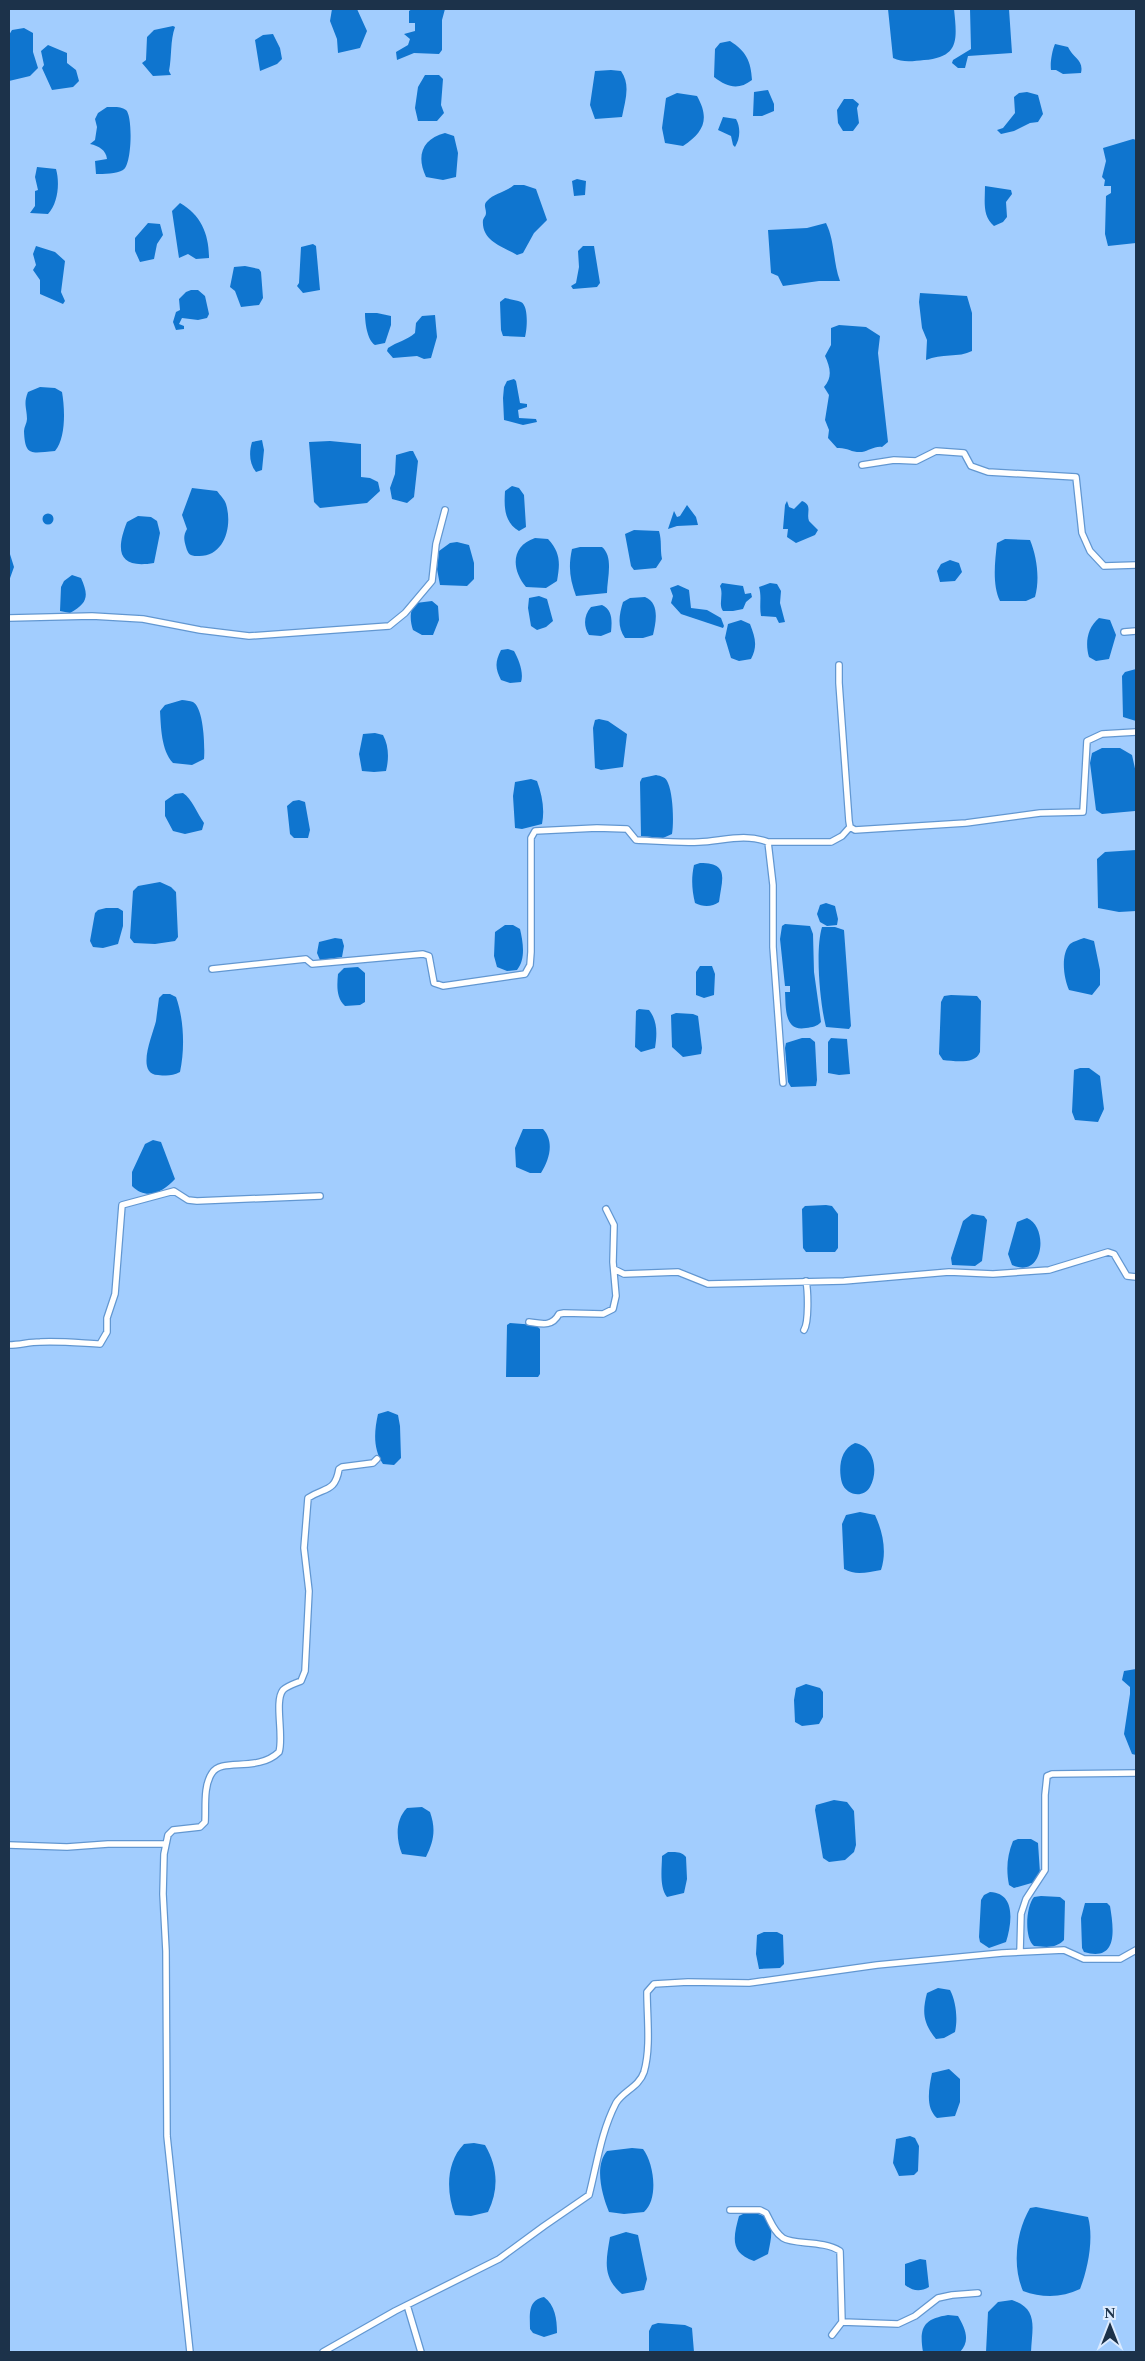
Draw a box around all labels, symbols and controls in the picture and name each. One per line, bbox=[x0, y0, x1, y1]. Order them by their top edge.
north arrow bbox=[1085, 2301, 1135, 2351]
text: N bbox=[1104, 2303, 1116, 2324]

